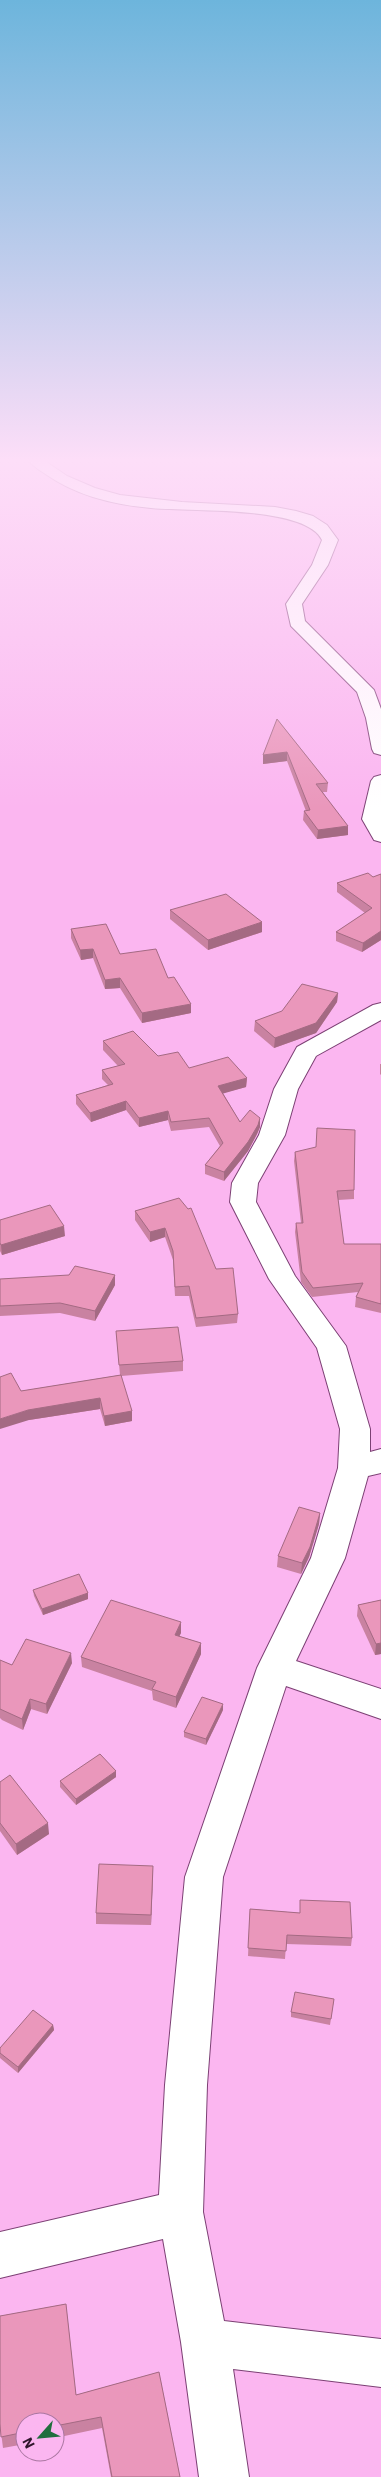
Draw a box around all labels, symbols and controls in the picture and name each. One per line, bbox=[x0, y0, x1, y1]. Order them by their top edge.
north arrow bbox=[15, 2412, 65, 2462]
text: N bbox=[18, 2434, 39, 2452]

